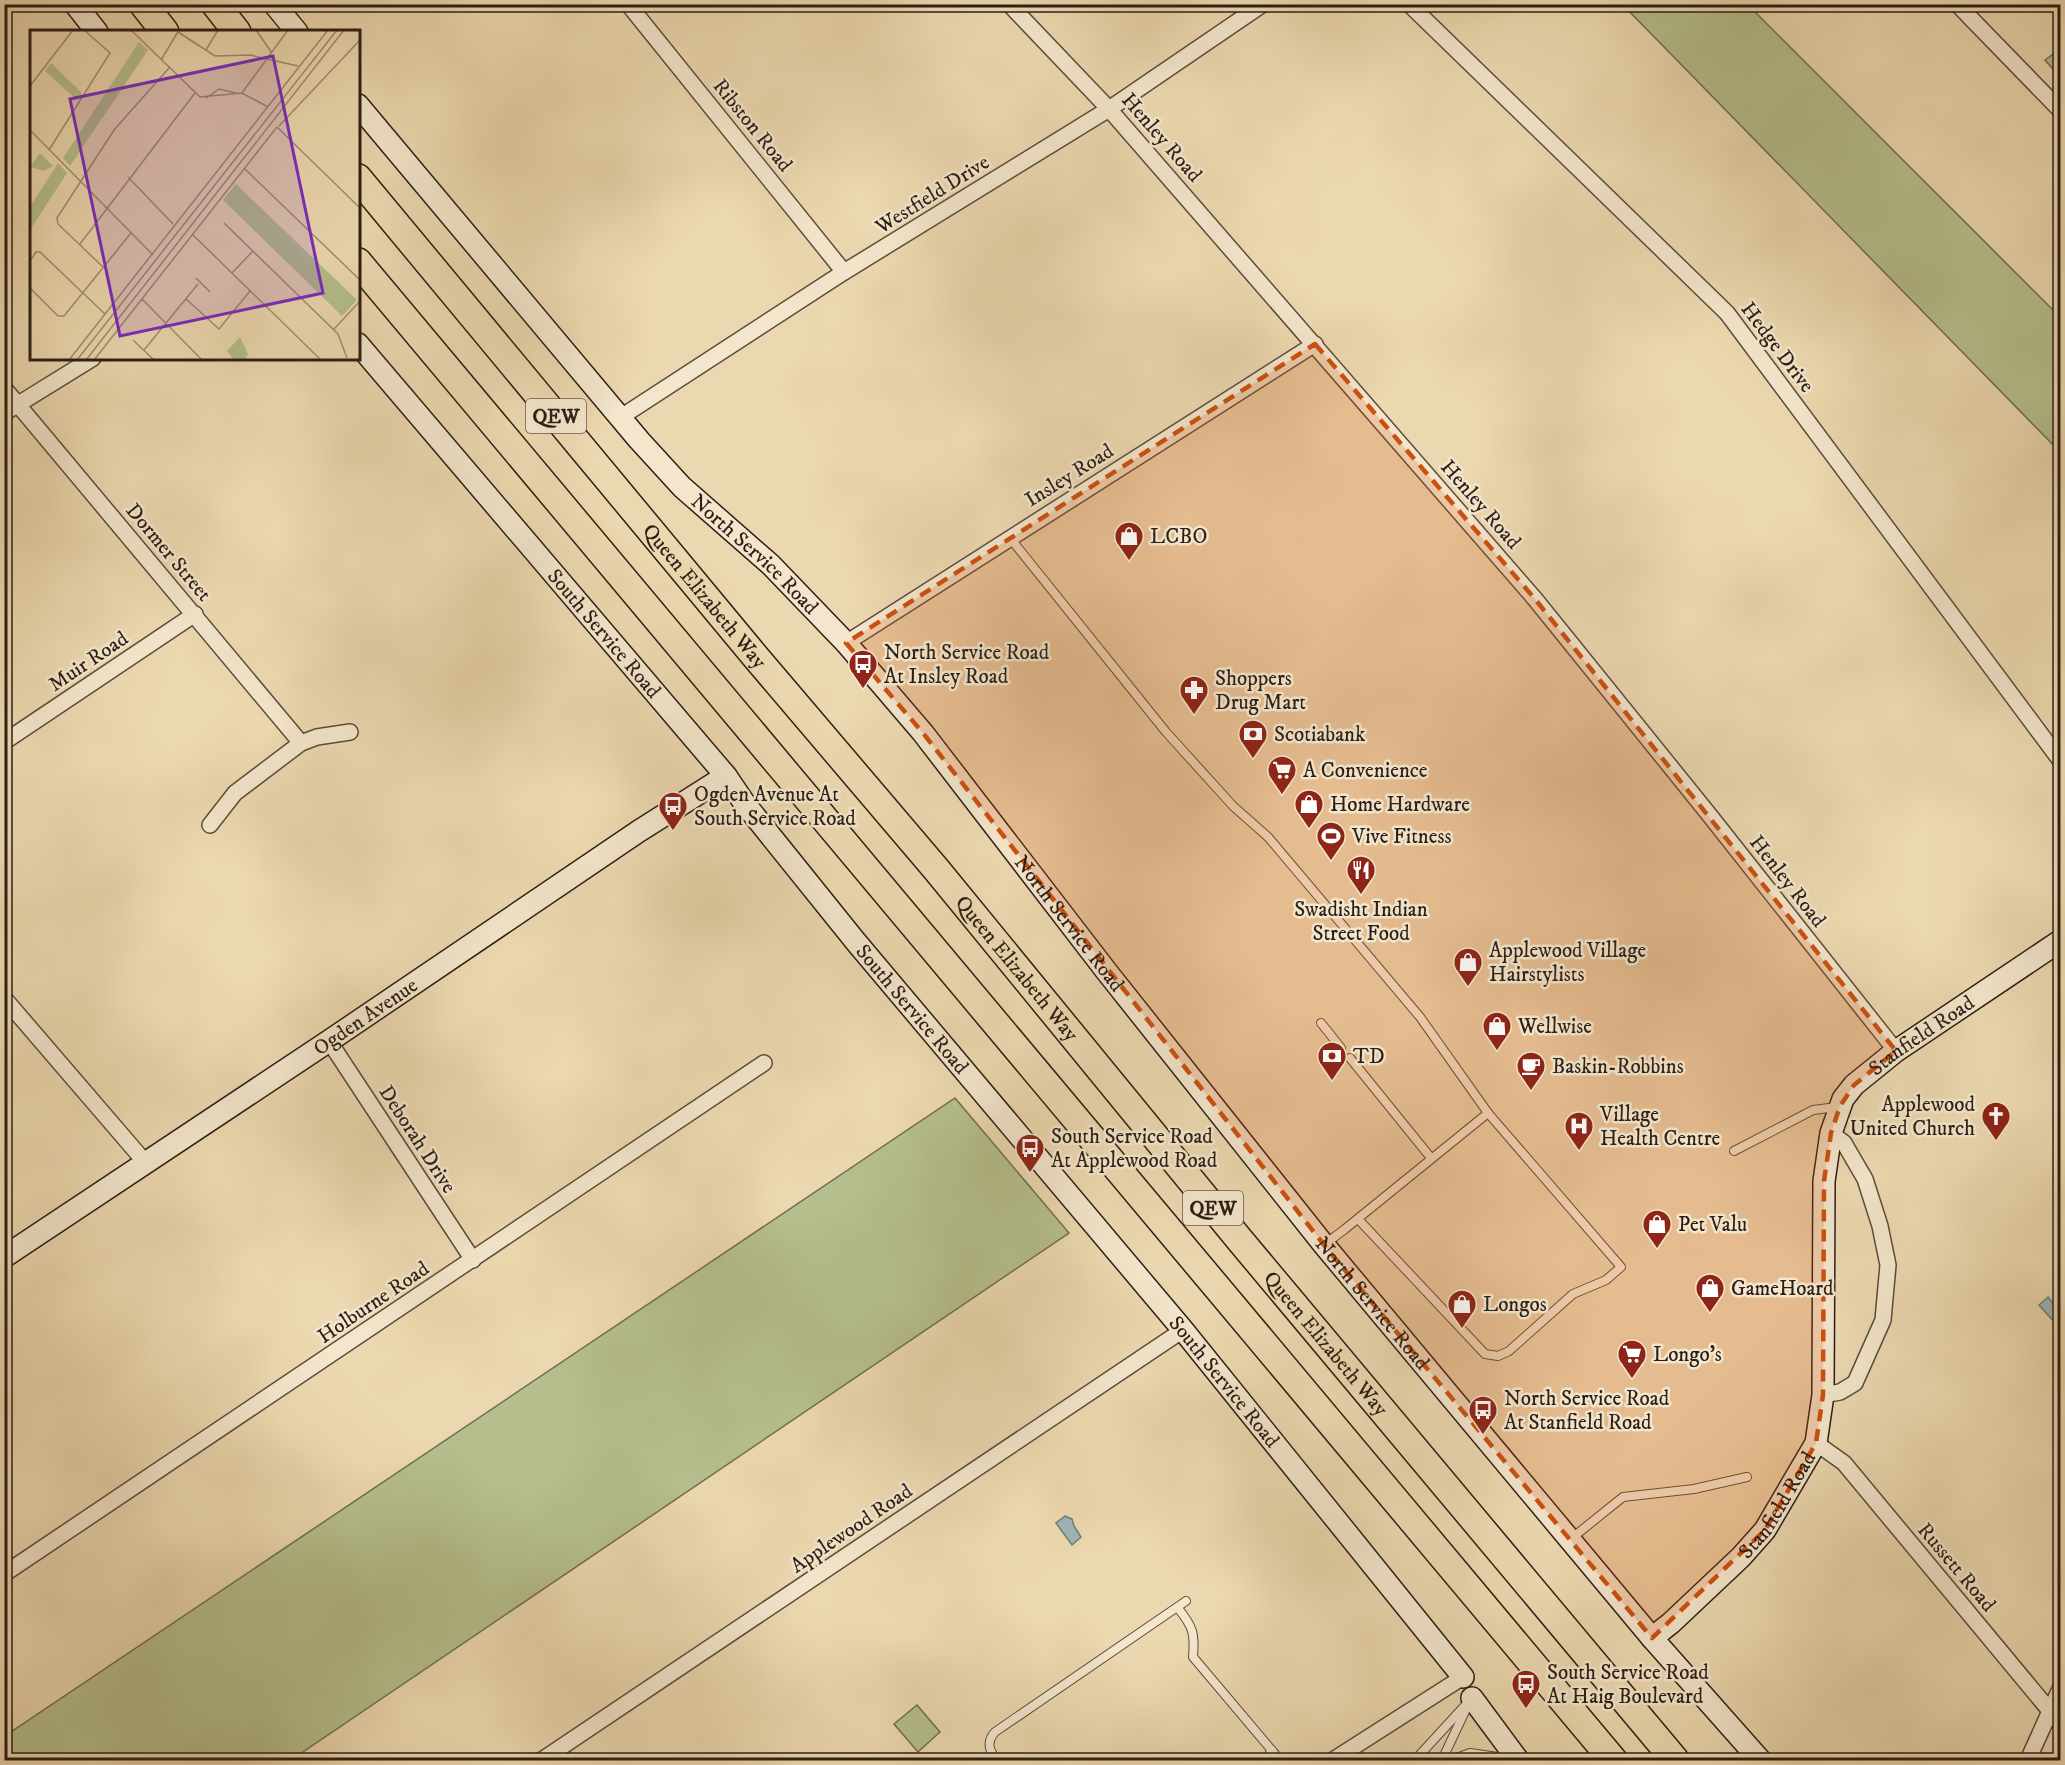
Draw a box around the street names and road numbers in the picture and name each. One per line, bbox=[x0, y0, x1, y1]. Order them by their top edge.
street label: Ribston Road bbox=[707, 74, 798, 178]
street label: Henley Road bbox=[1115, 88, 1207, 188]
street label: Westfield Drive bbox=[870, 149, 994, 241]
street label: Hedge Drive bbox=[1735, 297, 1820, 398]
road number: QEW bbox=[526, 399, 586, 433]
street label: Insley Road bbox=[1020, 438, 1119, 513]
street label: Henley Road bbox=[1434, 455, 1526, 555]
street label: North Service Road bbox=[685, 489, 824, 621]
street label: Dormer Street bbox=[120, 498, 217, 607]
street label: Queen Elizabeth Way bbox=[636, 519, 773, 675]
street label: South Service Road bbox=[541, 564, 666, 704]
street label: Muir Road bbox=[44, 626, 134, 698]
street label: Henley Road bbox=[1743, 830, 1832, 933]
street label: North Service Road bbox=[1008, 850, 1130, 998]
street label: Queen Elizabeth Way bbox=[949, 891, 1084, 1048]
street label: South Service Road bbox=[850, 939, 974, 1080]
street label: Ogden Avenue bbox=[309, 973, 423, 1062]
street label: Stanfield Road bbox=[1864, 990, 1980, 1082]
street label: Deborah Drive bbox=[373, 1081, 462, 1199]
road number: QEW bbox=[1183, 1191, 1243, 1225]
street label: North Service Road bbox=[1309, 1232, 1435, 1376]
street label: Holburne Road bbox=[313, 1256, 435, 1350]
street label: Queen Elizabeth Way bbox=[1257, 1266, 1394, 1422]
street label: South Service Road bbox=[1163, 1311, 1285, 1454]
street label: Stanfield Road bbox=[1733, 1447, 1822, 1565]
street label: Applewood Road bbox=[786, 1478, 918, 1579]
street label: Russett Road bbox=[1911, 1518, 2001, 1618]

